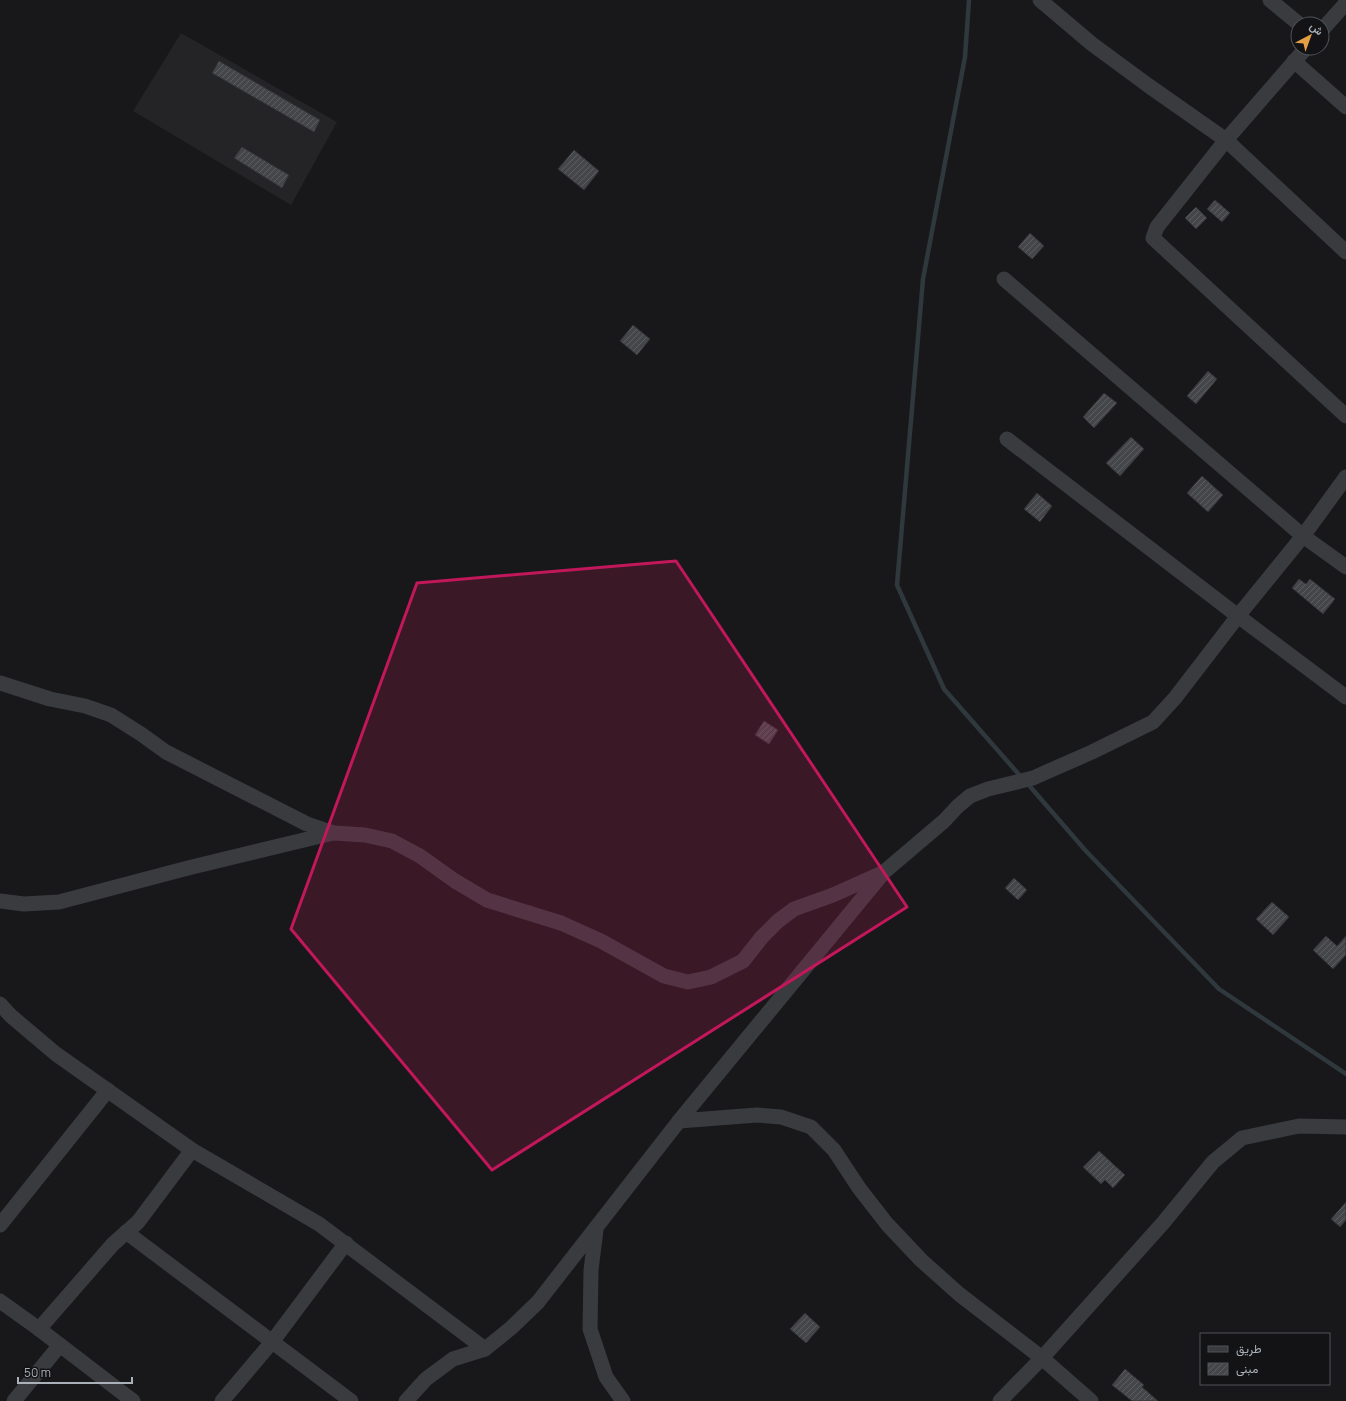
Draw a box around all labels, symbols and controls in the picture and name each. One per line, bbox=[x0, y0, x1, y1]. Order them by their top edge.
north arrow bbox=[1290, 16, 1330, 56]
text: ش bbox=[1307, 18, 1327, 38]
legend bbox=[1200, 1333, 1330, 1385]
text: طريق bbox=[1236, 1340, 1262, 1357]
scale bar bbox=[18, 1359, 132, 1385]
text: مبنى bbox=[1236, 1360, 1258, 1377]
text: 50 m bbox=[24, 1364, 51, 1381]

